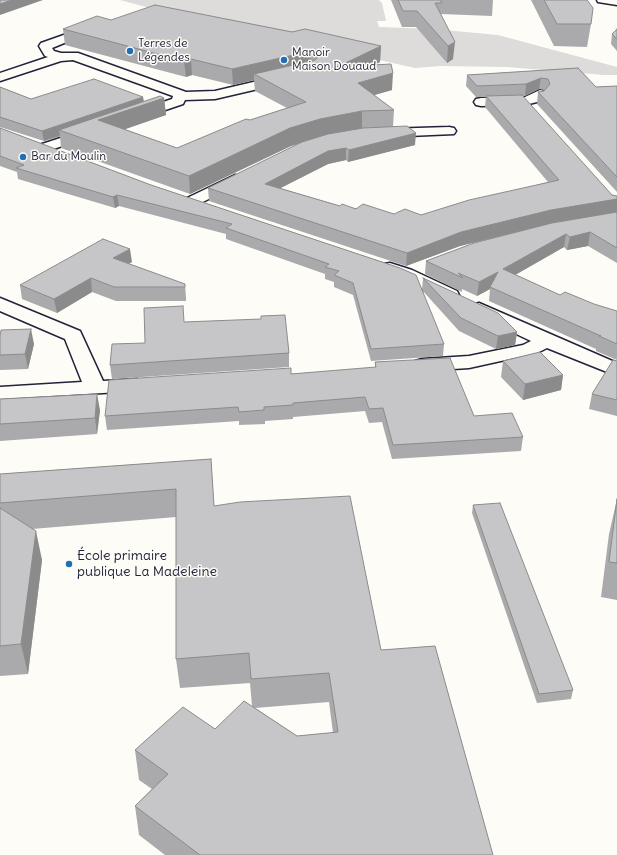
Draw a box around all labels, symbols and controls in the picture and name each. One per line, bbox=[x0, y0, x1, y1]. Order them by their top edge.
place label: Terres de Légendes bbox=[138, 37, 190, 65]
marker: Terres de Légendes bbox=[125, 46, 135, 56]
place label: Manoir Maison Douaud bbox=[292, 46, 376, 74]
marker: Manoir Maison Douaud bbox=[279, 55, 289, 65]
place label: Bar du Moulin bbox=[31, 150, 106, 164]
marker: Bar du Moulin bbox=[18, 152, 28, 162]
place label: École primaire publique La Madeleine bbox=[77, 548, 217, 580]
marker: École primaire publique La Madeleine bbox=[64, 559, 74, 569]

